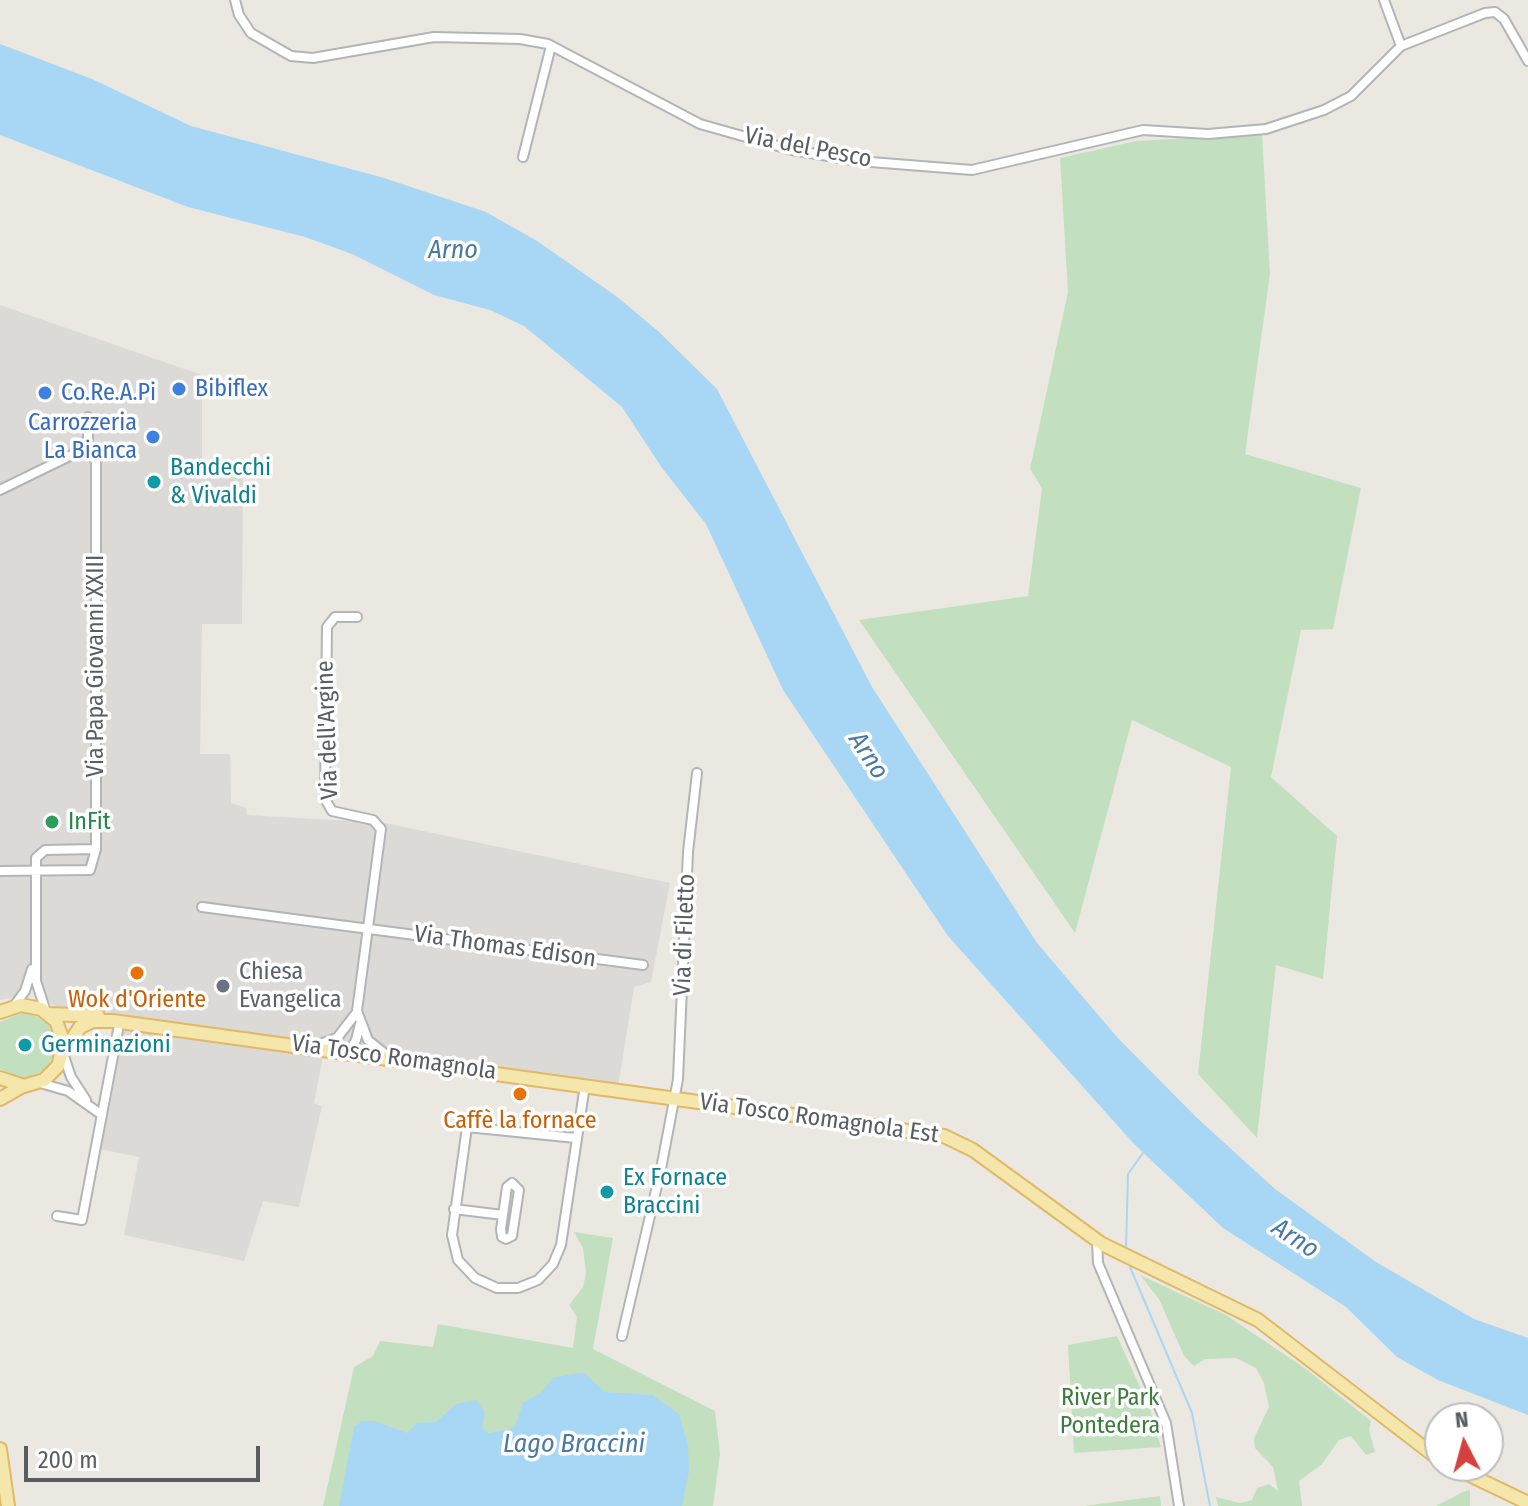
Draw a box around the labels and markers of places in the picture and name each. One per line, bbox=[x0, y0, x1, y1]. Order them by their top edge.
place label: Bibiflex bbox=[195, 375, 268, 403]
place label: Co.Re.A.Pi bbox=[61, 379, 156, 407]
marker: Bibiflex bbox=[170, 380, 188, 398]
marker: Co.Re.A.Pi bbox=[36, 384, 54, 402]
place label: Carrozzeria La Bianca bbox=[28, 409, 137, 465]
marker: Carrozzeria La Bianca bbox=[144, 428, 162, 446]
place label: Bandecchi & Vivaldi bbox=[170, 454, 271, 510]
marker: Bandecchi & Vivaldi bbox=[145, 473, 163, 491]
place label: InFit bbox=[68, 808, 111, 836]
marker: InFit bbox=[43, 813, 61, 831]
place label: Chiesa Evangelica bbox=[239, 958, 341, 1014]
marker: Wok d'Oriente bbox=[128, 964, 146, 982]
marker: Chiesa Evangelica bbox=[214, 977, 232, 995]
place label: Wok d'Oriente bbox=[68, 986, 206, 1014]
place label: Germinazioni bbox=[41, 1031, 171, 1059]
marker: Germinazioni bbox=[16, 1036, 34, 1054]
marker: Caffè la fornace bbox=[511, 1085, 529, 1103]
place label: Caffè la fornace bbox=[443, 1107, 597, 1135]
place label: Ex Fornace Braccini bbox=[623, 1164, 727, 1220]
marker: Ex Fornace Braccini bbox=[598, 1183, 616, 1201]

